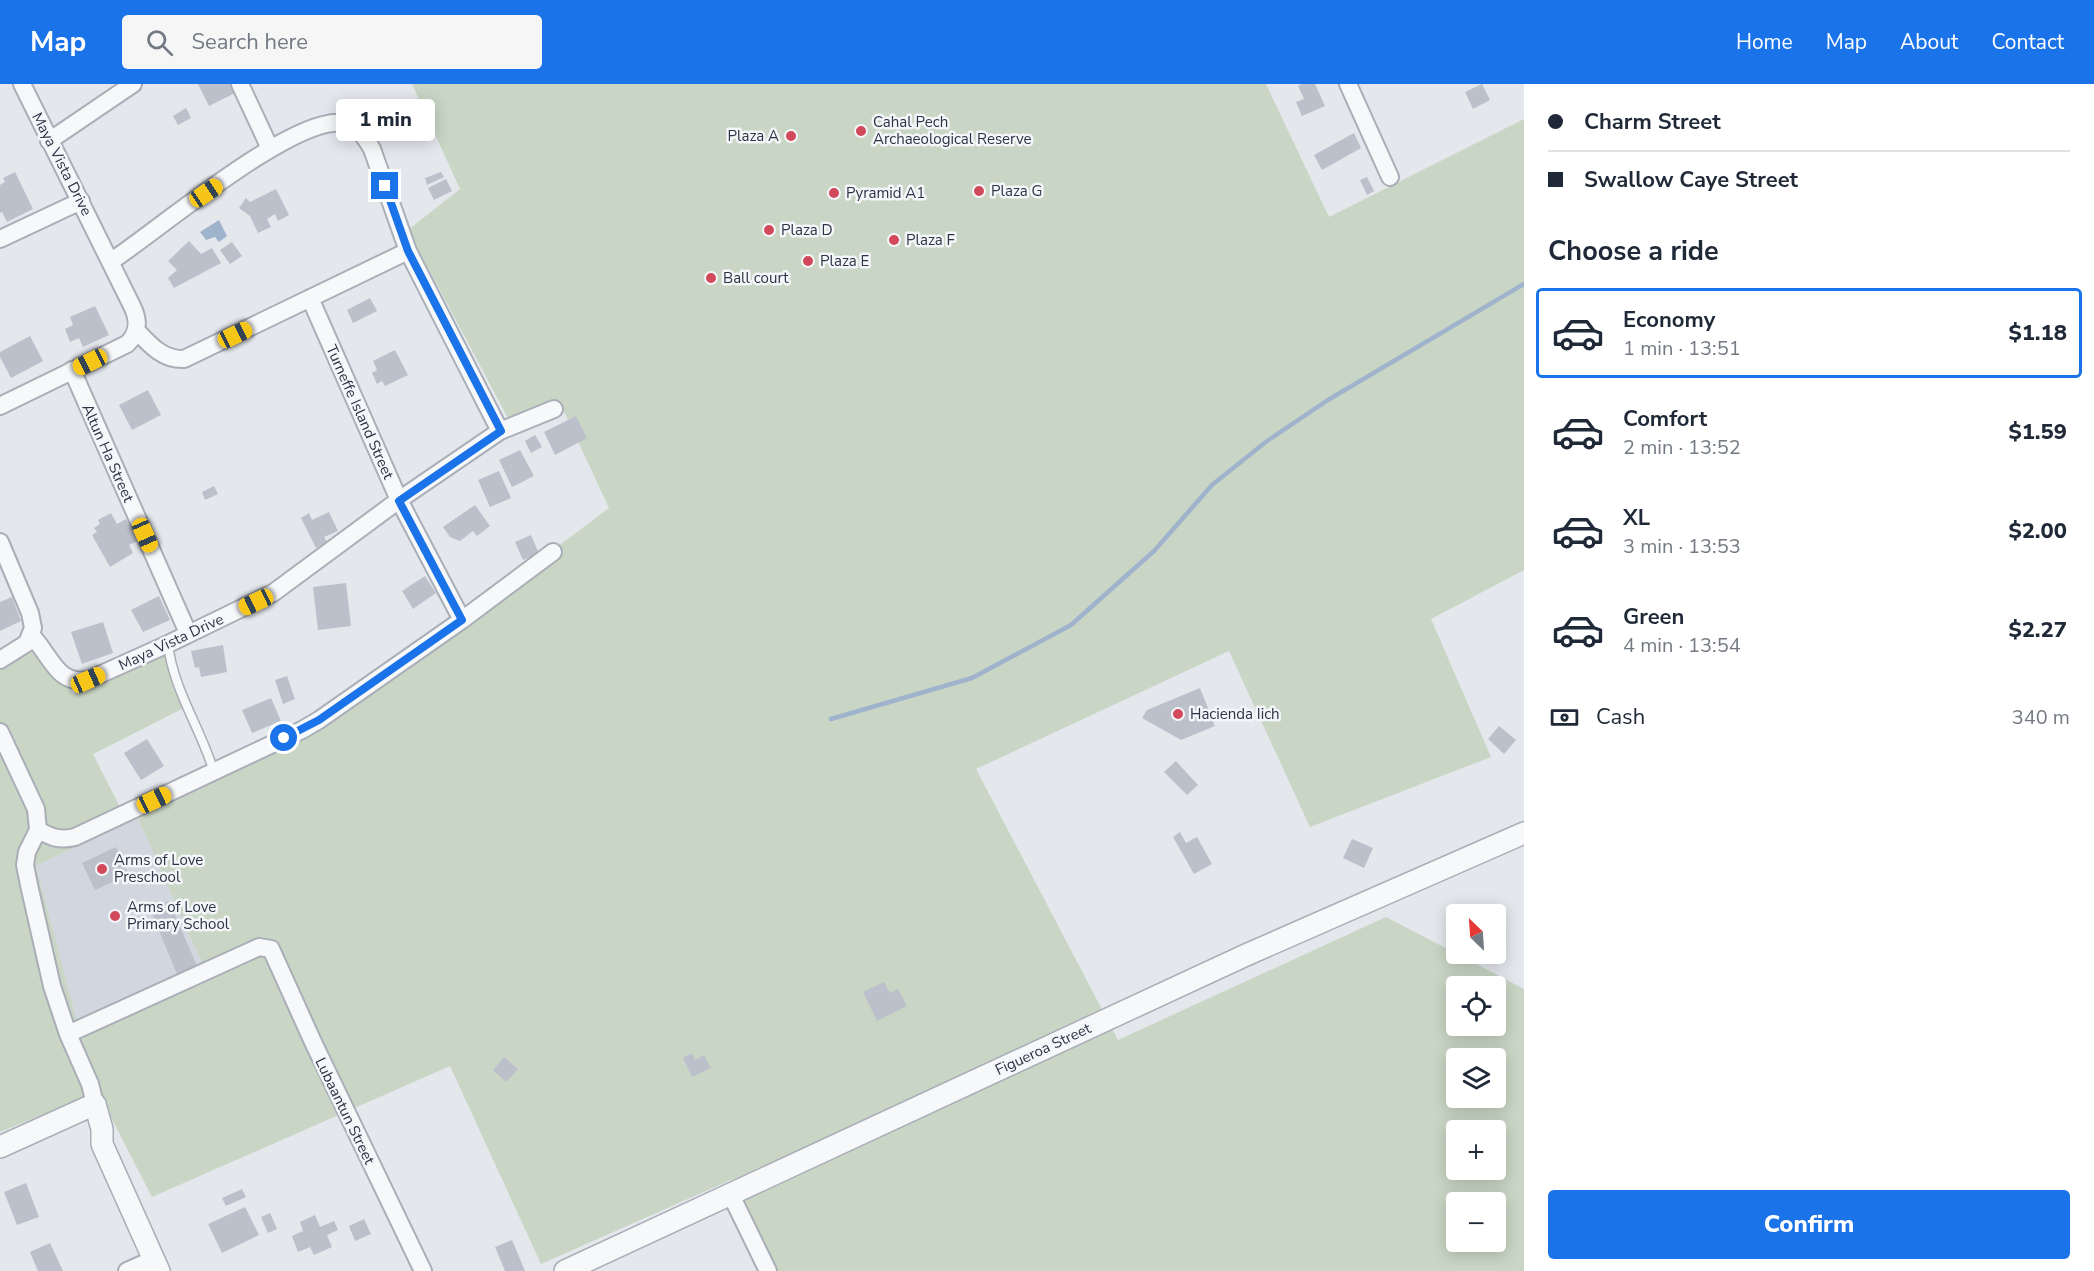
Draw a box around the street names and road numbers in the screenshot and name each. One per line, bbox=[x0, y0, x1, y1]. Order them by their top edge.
street label: Maya Vista Drive bbox=[27, 109, 97, 219]
street label: Turneffe Island Street bbox=[321, 342, 399, 483]
street label: Altun Ha Street bbox=[77, 401, 139, 506]
street label: Maya Vista Drive bbox=[115, 609, 227, 675]
street label: Figueroa Street bbox=[992, 1018, 1095, 1080]
street label: Lubaantun Street bbox=[310, 1054, 380, 1168]

